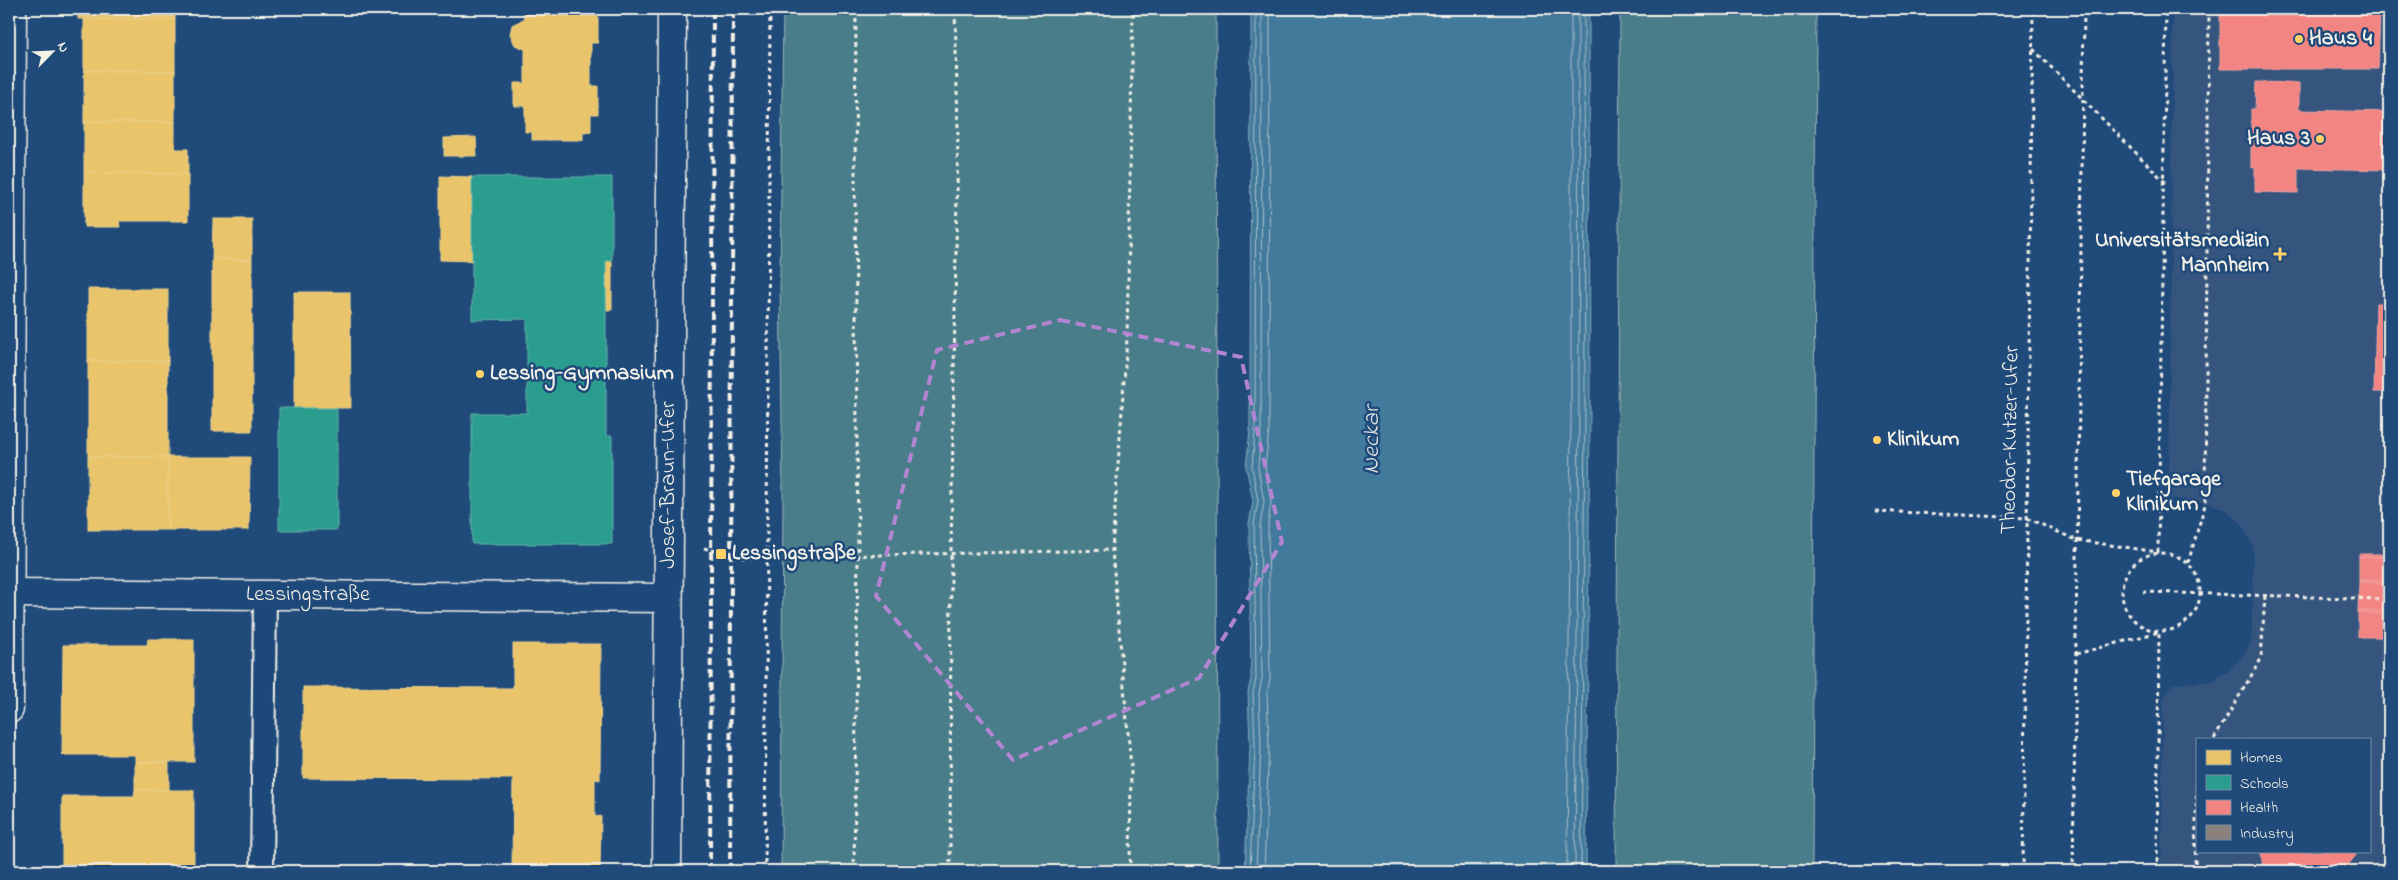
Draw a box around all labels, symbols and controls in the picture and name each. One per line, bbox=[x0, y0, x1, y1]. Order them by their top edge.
place label: Haus 4 bbox=[2309, 23, 2373, 55]
north arrow bbox=[28, 28, 78, 78]
marker: Haus 4 bbox=[2293, 33, 2305, 45]
text: N bbox=[51, 39, 74, 56]
place label: Haus 3 bbox=[2247, 123, 2310, 155]
marker: Haus 3 bbox=[2314, 133, 2326, 145]
place label: Universitätsmedizin Mannheim bbox=[2095, 225, 2269, 282]
marker: Universitätsmedizin Mannheim bbox=[2273, 247, 2287, 261]
street label: Theodor-Kutzer-Ufer bbox=[1993, 345, 2029, 535]
place label: Lessing-Gymnasium bbox=[490, 358, 674, 391]
marker: Lessing-Gymnasium bbox=[474, 368, 486, 380]
street label: Josef-Braun-Ufer bbox=[653, 401, 685, 569]
water label: Neckar bbox=[1355, 403, 1390, 474]
place label: Klinikum bbox=[1887, 424, 1959, 456]
marker: Klinikum bbox=[1871, 434, 1883, 446]
place label: Tiefgarage Klinikum bbox=[2126, 464, 2222, 521]
marker: Tiefgarage Klinikum bbox=[2110, 487, 2122, 499]
place label: Lessingstraße bbox=[732, 538, 857, 571]
marker: Lessingstraße bbox=[714, 547, 728, 561]
street label: Lessingstraße bbox=[246, 579, 370, 612]
legend bbox=[2196, 738, 2370, 852]
text: Homes bbox=[2240, 747, 2283, 769]
text: Schools bbox=[2240, 773, 2289, 795]
text: Health bbox=[2240, 797, 2278, 819]
text: Industry bbox=[2240, 823, 2294, 846]

